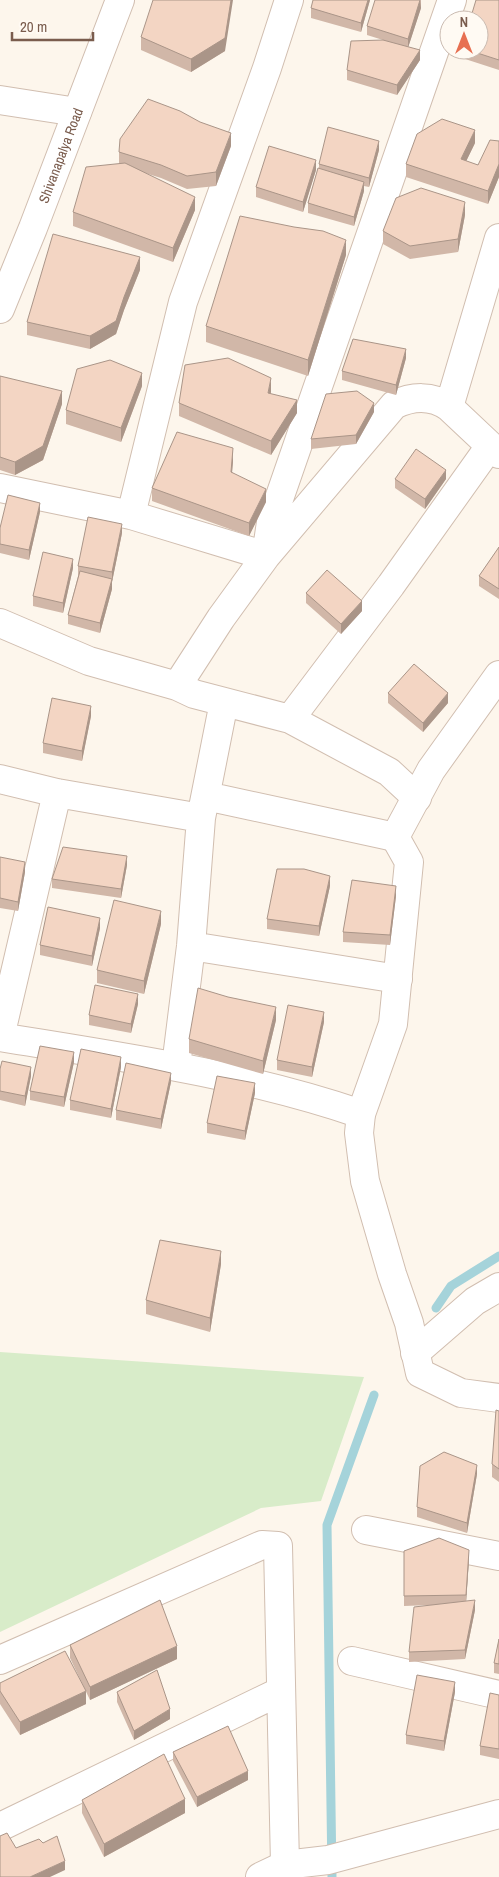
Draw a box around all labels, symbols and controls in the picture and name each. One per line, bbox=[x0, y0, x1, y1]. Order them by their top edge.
scale bar bbox=[12, 10, 94, 42]
north arrow bbox=[439, 10, 489, 60]
text: N bbox=[460, 13, 468, 31]
text: 20 m bbox=[20, 16, 47, 37]
street label: Shivanapalya Road bbox=[34, 105, 87, 206]

